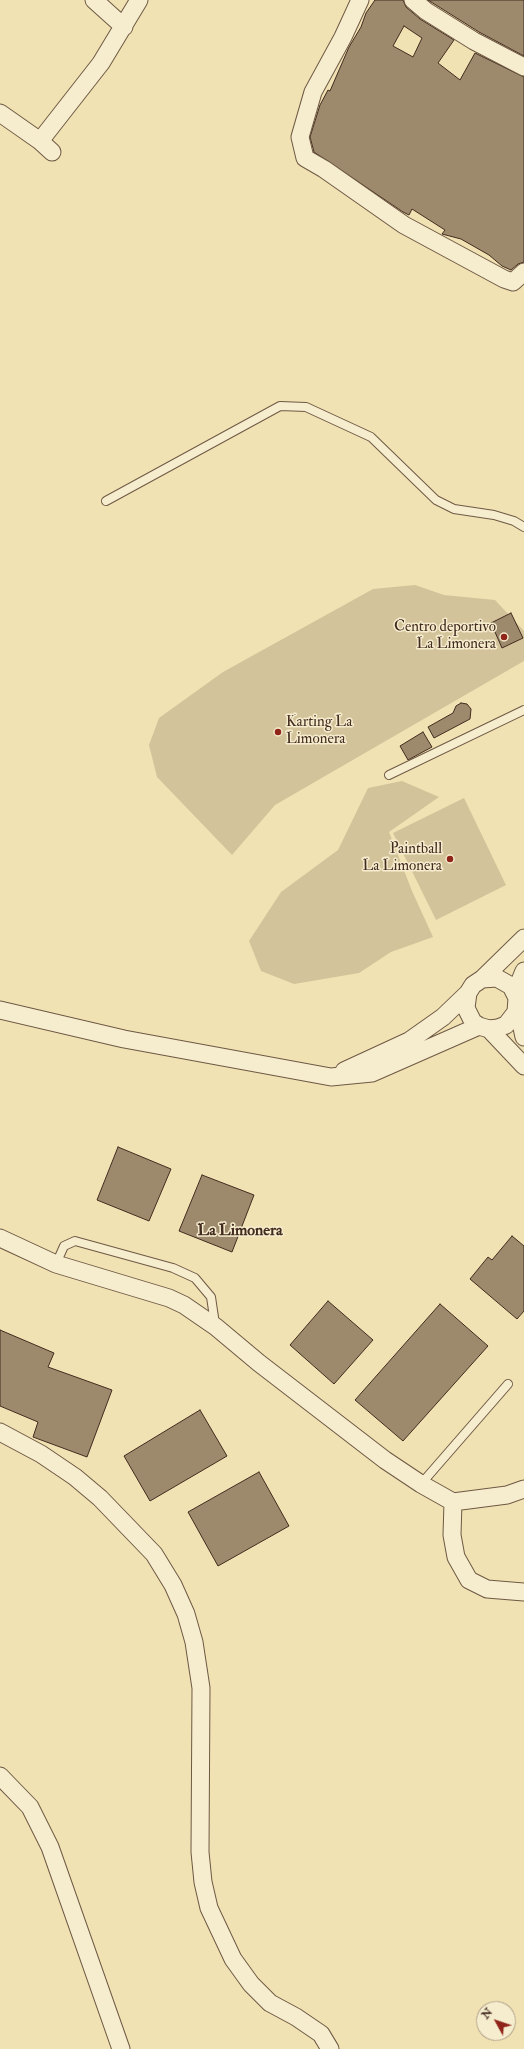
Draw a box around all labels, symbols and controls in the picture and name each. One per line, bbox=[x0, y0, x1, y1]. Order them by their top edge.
place label: Centro deportivo La Limonera bbox=[394, 619, 496, 654]
marker: Centro deportivo La Limonera bbox=[499, 632, 509, 642]
place label: Karting La Limonera bbox=[286, 714, 352, 749]
marker: Karting La Limonera bbox=[273, 727, 283, 737]
place label: Paintball La Limonera bbox=[362, 841, 442, 876]
marker: Paintball La Limonera bbox=[445, 854, 455, 864]
district label: La Limonera bbox=[198, 1222, 282, 1242]
north arrow bbox=[476, 2001, 516, 2041]
text: N bbox=[479, 2006, 495, 2022]

